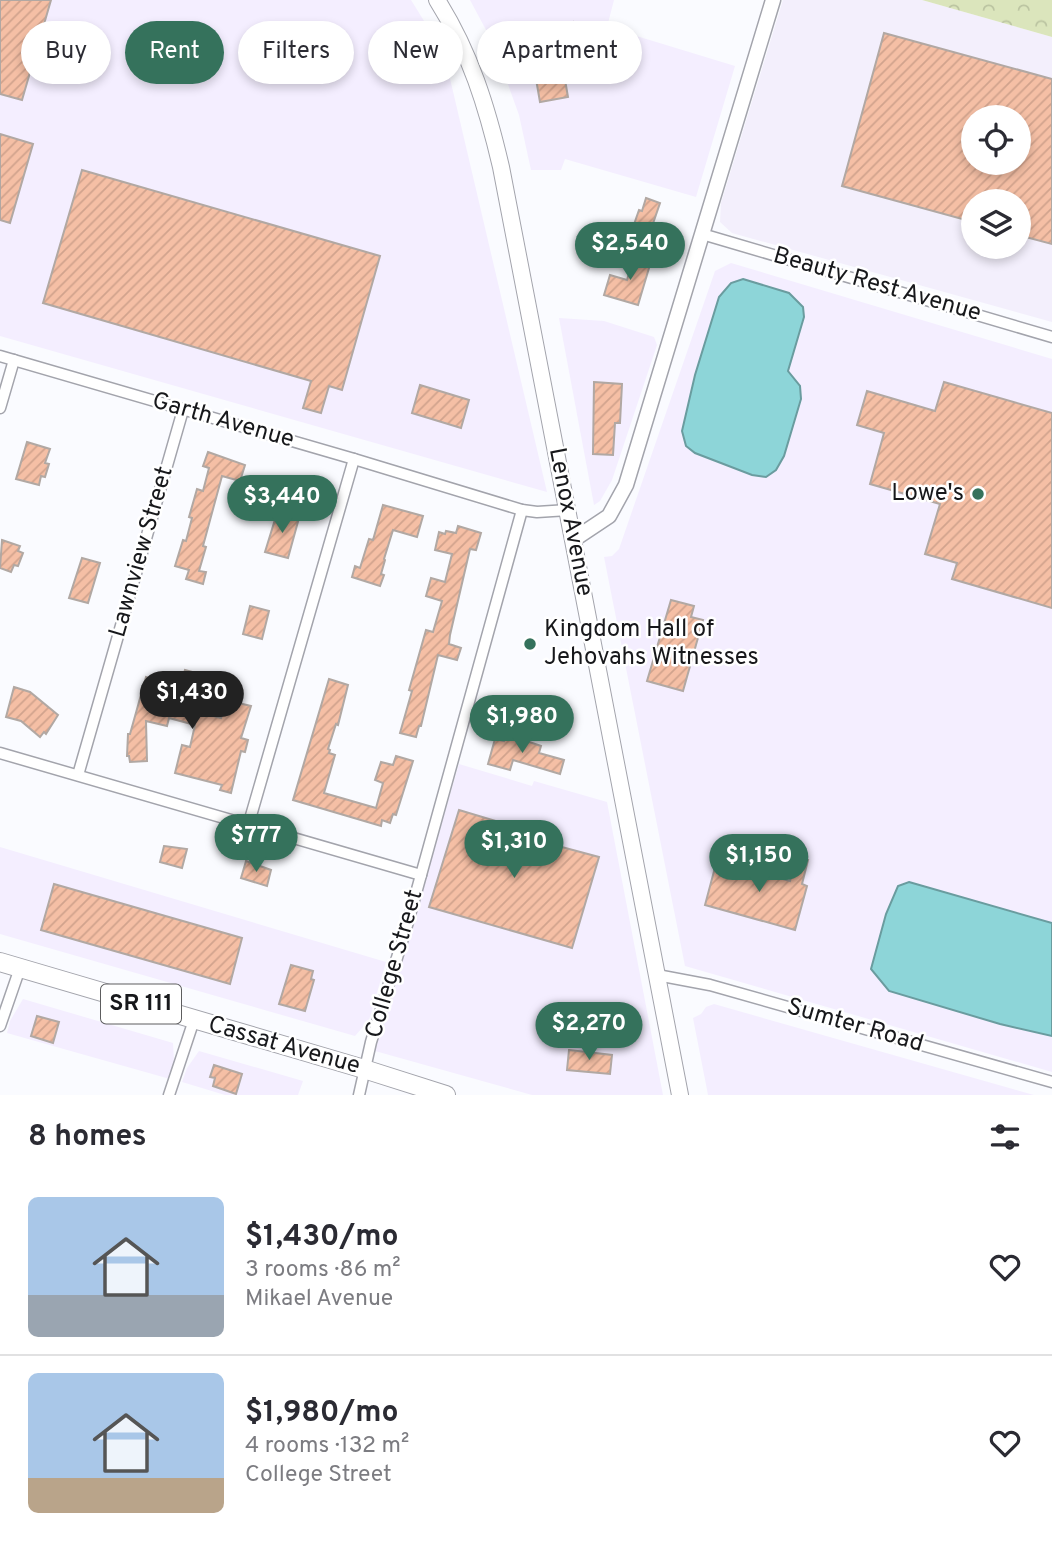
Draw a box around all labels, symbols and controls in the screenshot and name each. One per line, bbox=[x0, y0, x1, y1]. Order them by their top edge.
chip: Buy bbox=[21, 21, 111, 84]
chip: Rent bbox=[125, 21, 224, 84]
chip: Filters bbox=[238, 21, 354, 84]
chip: New bbox=[368, 21, 463, 84]
chip: Apartment bbox=[477, 21, 642, 84]
map controls bbox=[961, 105, 1031, 259]
button: locate bbox=[961, 105, 1031, 175]
button: layers bbox=[961, 189, 1031, 259]
pin: $2,540 bbox=[573, 222, 687, 282]
text: $2,540 bbox=[591, 230, 669, 259]
street label: Beauty Rest Avenue bbox=[770, 241, 984, 329]
street label: Garth Avenue bbox=[149, 386, 297, 456]
street label: Lenox Avenue bbox=[541, 445, 599, 599]
street label: Lawnview Street bbox=[103, 463, 181, 641]
pin: $3,440 bbox=[225, 476, 339, 535]
place label: Lowe's bbox=[891, 479, 964, 509]
text: $3,440 bbox=[243, 483, 321, 512]
marker: Lowe's bbox=[970, 486, 986, 502]
place label: Kingdom Hall of Jehovahs Witnesses bbox=[544, 615, 759, 673]
marker: Kingdom Hall of Jehovahs Witnesses bbox=[522, 636, 538, 652]
pin: $1,430 bbox=[135, 672, 249, 731]
text: $1,430 bbox=[156, 679, 228, 708]
pin: $1,980 bbox=[465, 696, 579, 755]
text: $1,980 bbox=[486, 703, 558, 732]
pin: $777 bbox=[215, 814, 297, 874]
pin: $1,310 bbox=[457, 820, 571, 880]
text: $777 bbox=[231, 822, 281, 851]
text: $1,310 bbox=[480, 828, 548, 857]
pin: $1,150 bbox=[702, 834, 816, 894]
text: $1,150 bbox=[725, 842, 793, 871]
street label: College Street bbox=[359, 886, 431, 1042]
road number: SR 111 bbox=[101, 984, 181, 1023]
street label: Sumter Road bbox=[783, 992, 927, 1060]
pin: $2,270 bbox=[532, 1002, 646, 1062]
street label: Cassat Avenue bbox=[205, 1010, 363, 1082]
text: $2,270 bbox=[551, 1010, 627, 1039]
icon: filters bbox=[986, 1118, 1024, 1156]
text: 8 homes bbox=[28, 1119, 147, 1156]
text: $1,430/mo bbox=[245, 1219, 399, 1256]
icon: home bbox=[84, 1225, 168, 1309]
icon: heart bbox=[986, 1248, 1024, 1286]
text: 3 rooms · 86 m² bbox=[245, 1256, 401, 1285]
text: Mikael Avenue bbox=[245, 1285, 393, 1314]
text: $1,980/mo bbox=[245, 1395, 399, 1432]
icon: home bbox=[84, 1401, 168, 1485]
icon: heart bbox=[986, 1424, 1024, 1462]
text: 4 rooms · 132 m² bbox=[245, 1432, 409, 1461]
text: College Street bbox=[245, 1461, 392, 1490]

